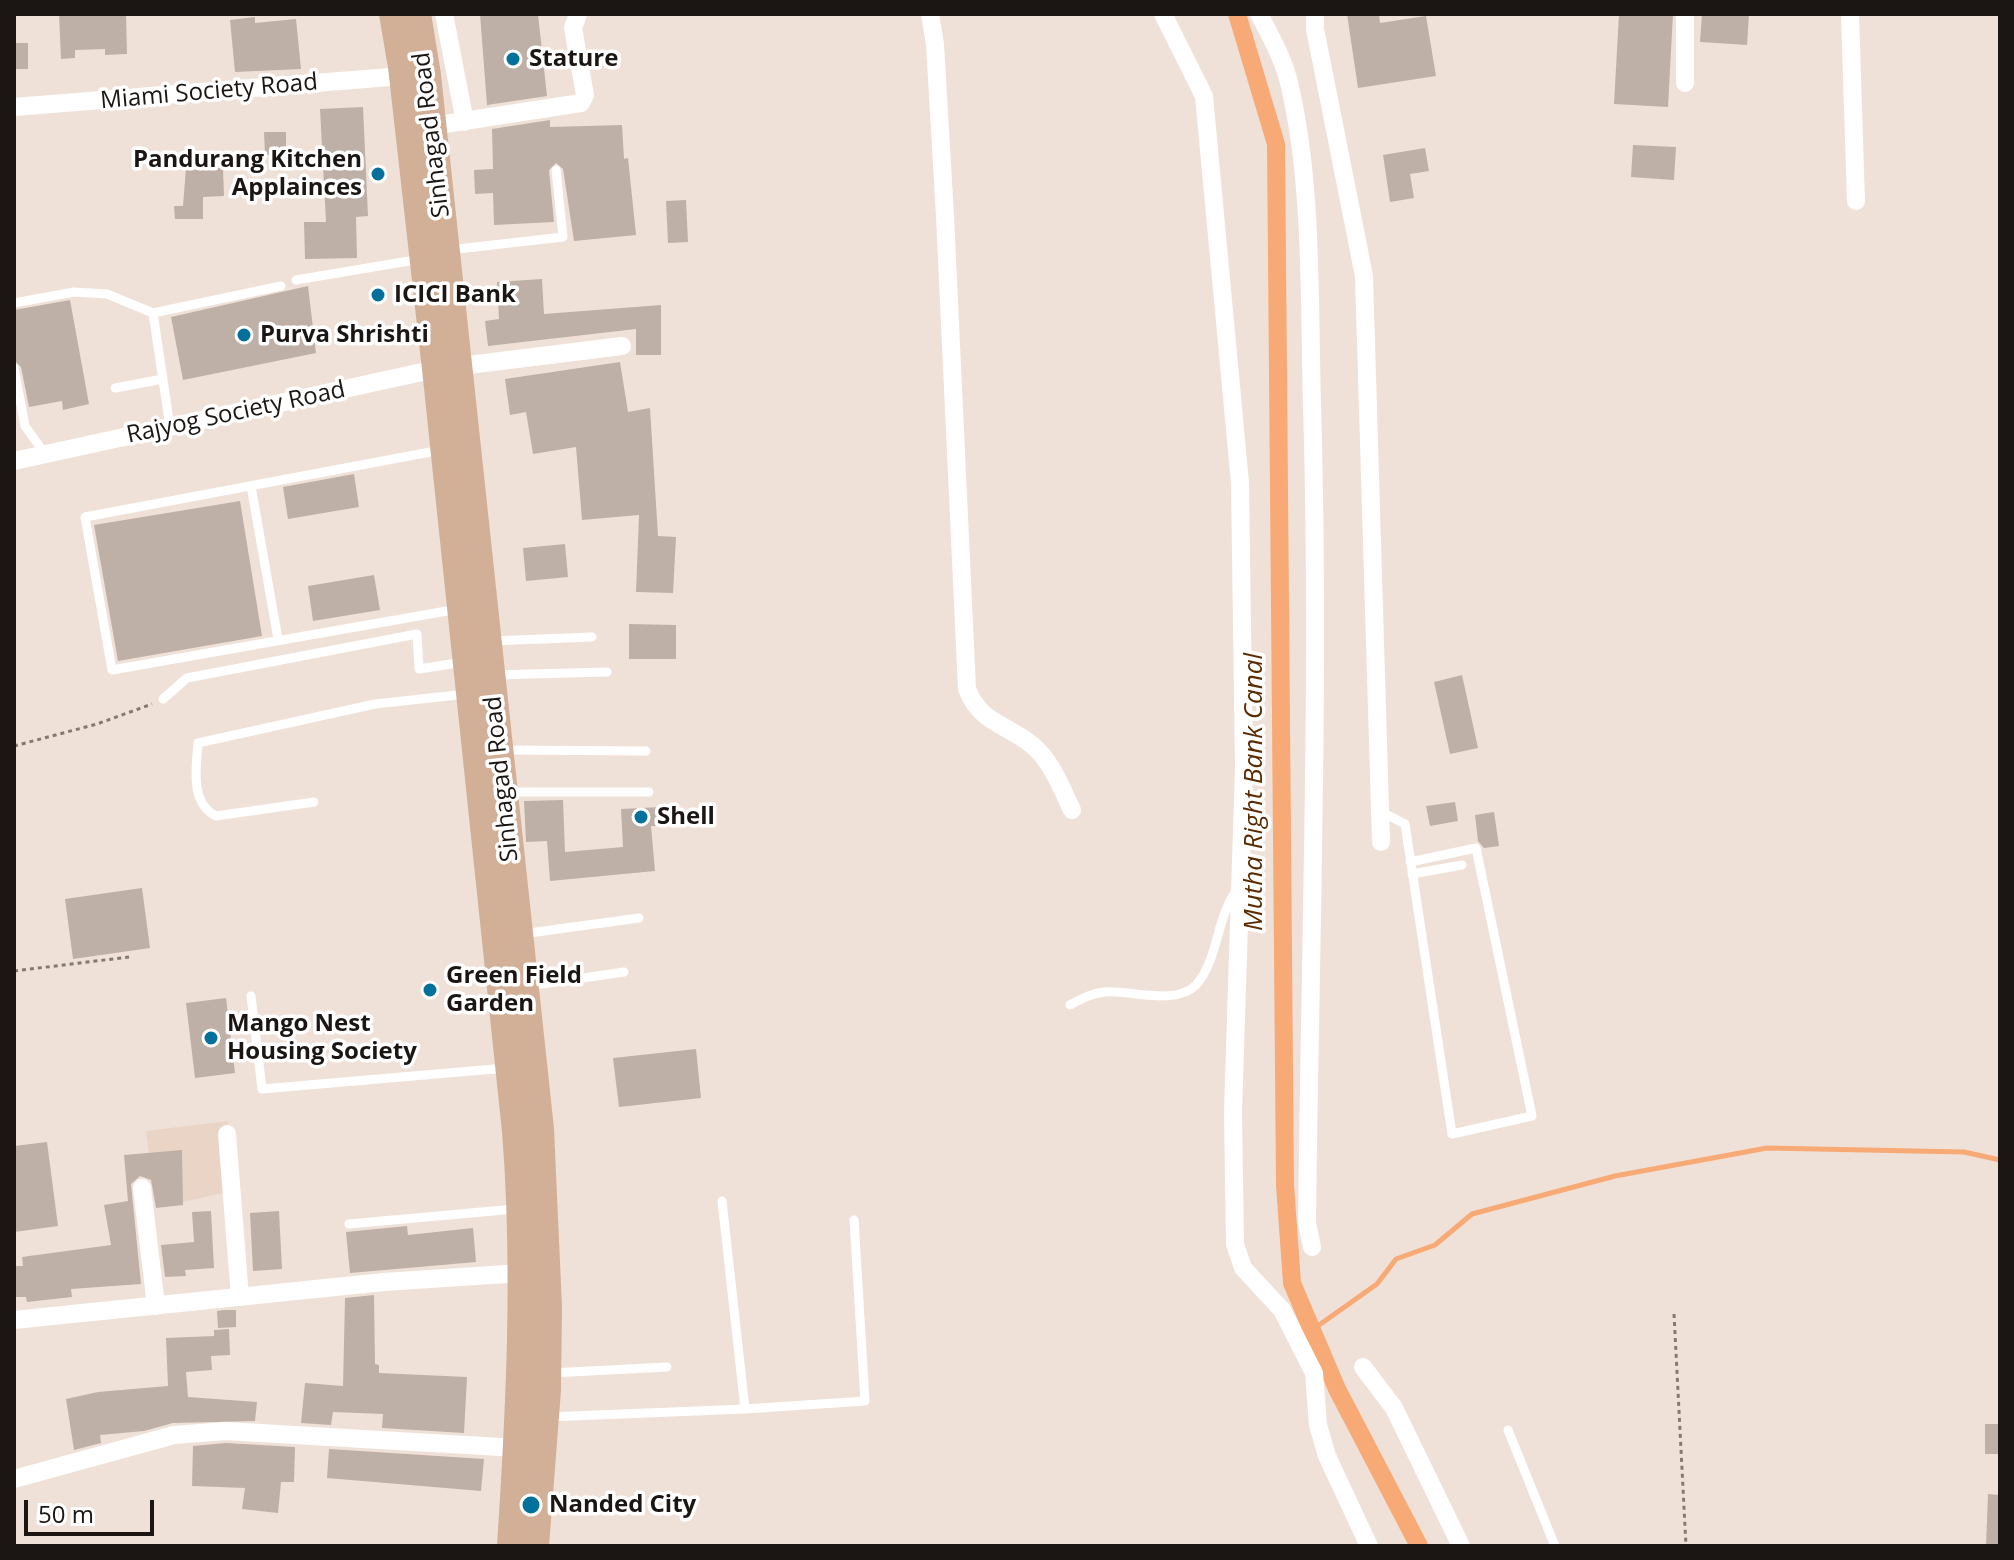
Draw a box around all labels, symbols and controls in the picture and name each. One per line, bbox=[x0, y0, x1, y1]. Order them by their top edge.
place label: Stature bbox=[529, 45, 618, 73]
marker: Stature bbox=[504, 50, 522, 68]
street label: Sinhagad Road bbox=[408, 51, 456, 219]
street label: Miami Society Road bbox=[99, 68, 319, 116]
place label: Pandurang Kitchen Applainces bbox=[133, 146, 362, 202]
marker: Pandurang Kitchen Applainces bbox=[369, 165, 387, 183]
place label: ICICI Bank bbox=[394, 281, 516, 309]
marker: ICICI Bank bbox=[369, 286, 387, 304]
place label: Purva Shrishti bbox=[260, 321, 429, 349]
marker: Purva Shrishti bbox=[235, 326, 253, 344]
street label: Rajyog Society Road bbox=[124, 376, 348, 450]
water label: Mutha Right Bank Canal bbox=[1239, 653, 1271, 931]
street label: Sinhagad Road bbox=[479, 695, 525, 863]
place label: Shell bbox=[657, 803, 715, 831]
marker: Shell bbox=[632, 808, 650, 826]
place label: Green Field Garden bbox=[446, 962, 582, 1018]
marker: Green Field Garden bbox=[421, 981, 439, 999]
place label: Mango Nest Housing Society bbox=[227, 1010, 417, 1066]
marker: Mango Nest Housing Society bbox=[202, 1029, 220, 1047]
scale bar bbox=[28, 1484, 158, 1534]
place label: Nanded City bbox=[549, 1491, 696, 1519]
marker: Nanded City bbox=[520, 1494, 542, 1516]
text: 50 m bbox=[38, 1497, 94, 1530]

